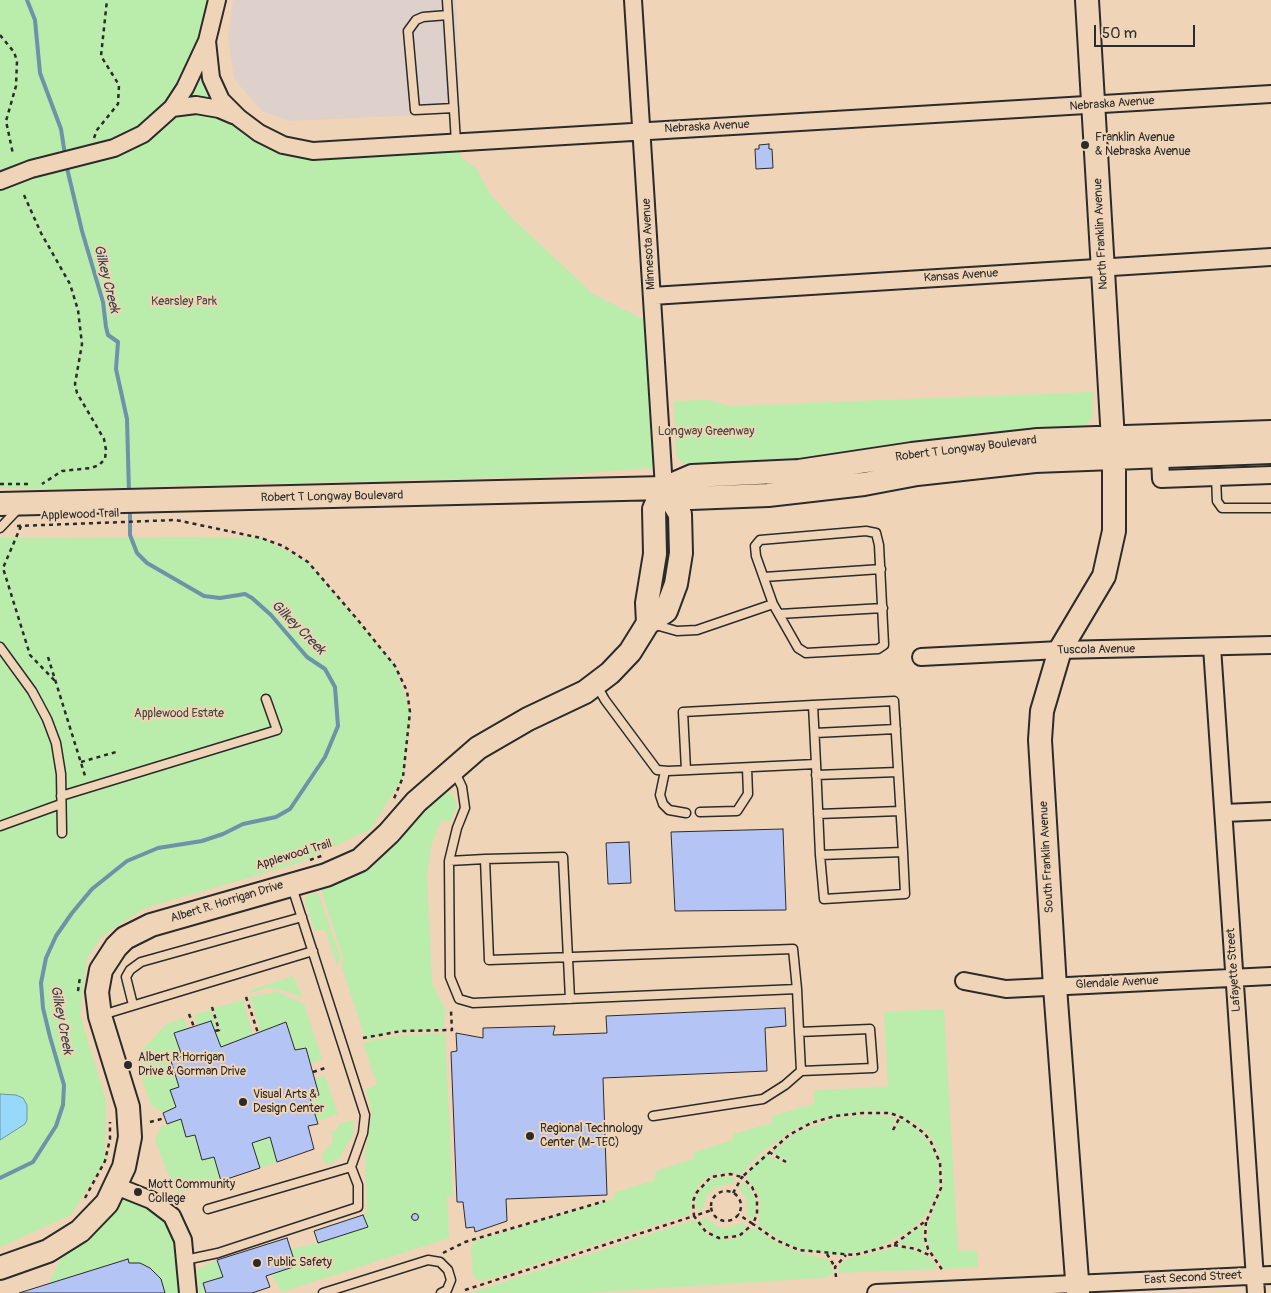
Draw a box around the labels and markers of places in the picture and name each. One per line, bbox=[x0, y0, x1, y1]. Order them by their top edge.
place label: Franklin Avenue & Nebraska Avenue bbox=[1095, 131, 1190, 159]
marker: Franklin Avenue & Nebraska Avenue bbox=[1079, 139, 1091, 151]
place label: Albert R Horrigan Drive & Gorman Drive bbox=[138, 1051, 246, 1079]
marker: Albert R Horrigan Drive & Gorman Drive bbox=[122, 1059, 134, 1071]
place label: Visual Arts & Design Center bbox=[253, 1088, 324, 1116]
marker: Visual Arts & Design Center bbox=[237, 1096, 249, 1108]
place label: Regional Technology Center (M-TEC) bbox=[540, 1122, 643, 1150]
marker: Regional Technology Center (M-TEC) bbox=[524, 1130, 536, 1142]
place label: Mott Community College bbox=[148, 1178, 235, 1206]
marker: Mott Community College bbox=[132, 1186, 144, 1198]
place label: Public Safety bbox=[267, 1256, 332, 1270]
marker: Public Safety bbox=[251, 1257, 263, 1269]

